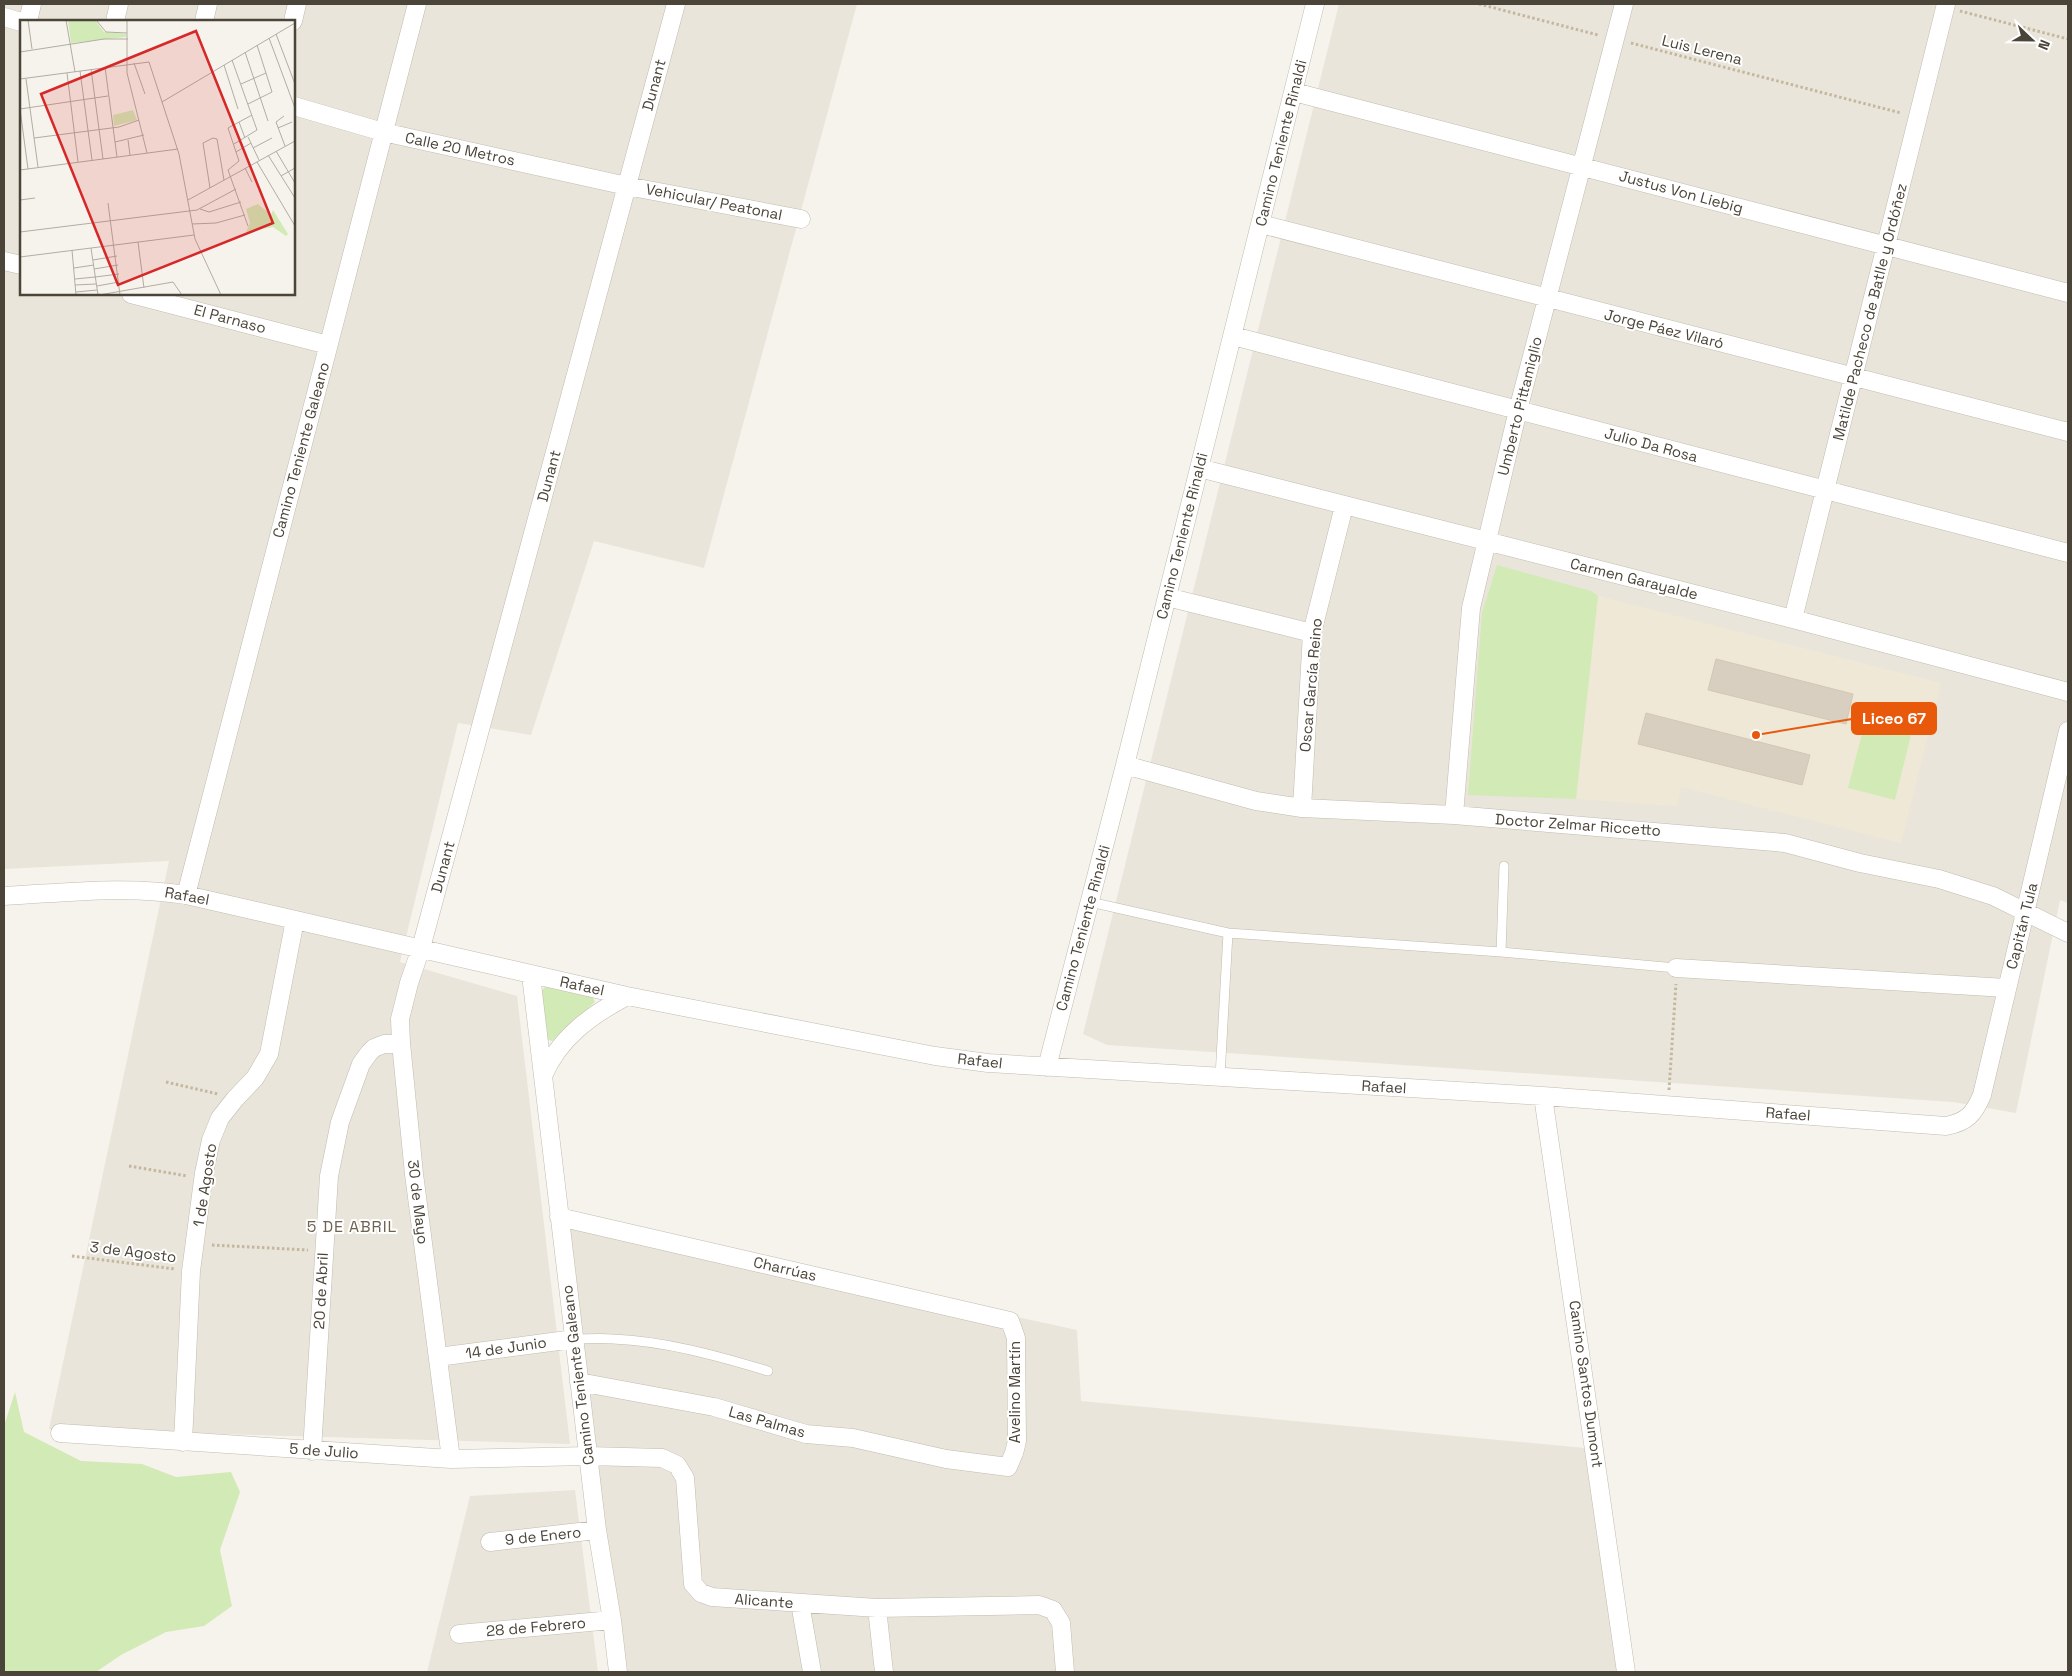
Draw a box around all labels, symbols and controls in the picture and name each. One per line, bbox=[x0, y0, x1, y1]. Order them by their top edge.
north arrow bbox=[2007, 15, 2057, 65]
inset map bbox=[20, 20, 295, 295]
street label: Luis Lerena bbox=[1660, 30, 1744, 69]
text: N bbox=[2034, 37, 2054, 53]
street label: Dunant bbox=[638, 57, 670, 113]
street label: Camino Teniente Rinaldi bbox=[1251, 58, 1310, 228]
street label: Calle 20 Metros bbox=[403, 128, 517, 169]
street label: Justus Von Liebig bbox=[1617, 166, 1745, 217]
street label: Vehicular/ Peatonal bbox=[644, 179, 784, 224]
street label: Matilde Pacheco de Batlle y Ordóñez bbox=[1828, 181, 1911, 443]
street label: El Parnaso bbox=[192, 300, 268, 337]
street label: Jorge Páez Vilaró bbox=[1602, 304, 1726, 353]
street label: Umberto Pittamiglio bbox=[1493, 334, 1546, 477]
street label: Camino Teniente Galeano bbox=[268, 360, 333, 540]
street label: Julio Da Rosa bbox=[1602, 423, 1700, 466]
street label: Dunant bbox=[533, 448, 565, 504]
street label: Camino Teniente Rinaldi bbox=[1152, 451, 1211, 621]
street label: Carmen Garayalde bbox=[1568, 553, 1700, 604]
street label: Oscar García Reino bbox=[1295, 617, 1326, 753]
callout: Liceo 67 bbox=[1852, 703, 1936, 734]
text: Liceo 67 bbox=[1862, 708, 1926, 729]
street label: Doctor Zelmar Riccetto bbox=[1494, 809, 1662, 840]
street label: Dunant bbox=[427, 839, 459, 895]
street label: Camino Teniente Rinaldi bbox=[1051, 843, 1114, 1013]
street label: Capitán Tula bbox=[2002, 880, 2042, 971]
street label: Rafael bbox=[163, 882, 211, 909]
street label: Rafael bbox=[558, 972, 606, 999]
street label: Rafael bbox=[957, 1049, 1003, 1072]
street label: Rafael bbox=[1361, 1076, 1407, 1097]
street label: Rafael bbox=[1765, 1102, 1811, 1125]
street label: 1 de Agosto bbox=[189, 1142, 220, 1228]
street label: 30 de Mayo bbox=[404, 1159, 433, 1245]
district label: 5 DE ABRIL bbox=[307, 1216, 397, 1237]
street label: 3 de Agosto bbox=[89, 1237, 177, 1266]
street label: 20 de Abril bbox=[309, 1252, 332, 1330]
street label: Charrúas bbox=[752, 1252, 819, 1285]
street label: Camino Teniente Galeano bbox=[557, 1284, 598, 1466]
street label: Camino Santos Dumont bbox=[1565, 1299, 1608, 1469]
street label: 14 de Junio bbox=[464, 1332, 548, 1363]
street label: Avelino Martín bbox=[1005, 1341, 1024, 1443]
street label: Las Palmas bbox=[727, 1401, 808, 1442]
street label: 5 de Julio bbox=[289, 1439, 359, 1462]
street label: 9 de Enero bbox=[504, 1522, 582, 1549]
street label: Alicante bbox=[734, 1589, 794, 1612]
street label: 28 de Febrero bbox=[485, 1613, 587, 1640]

